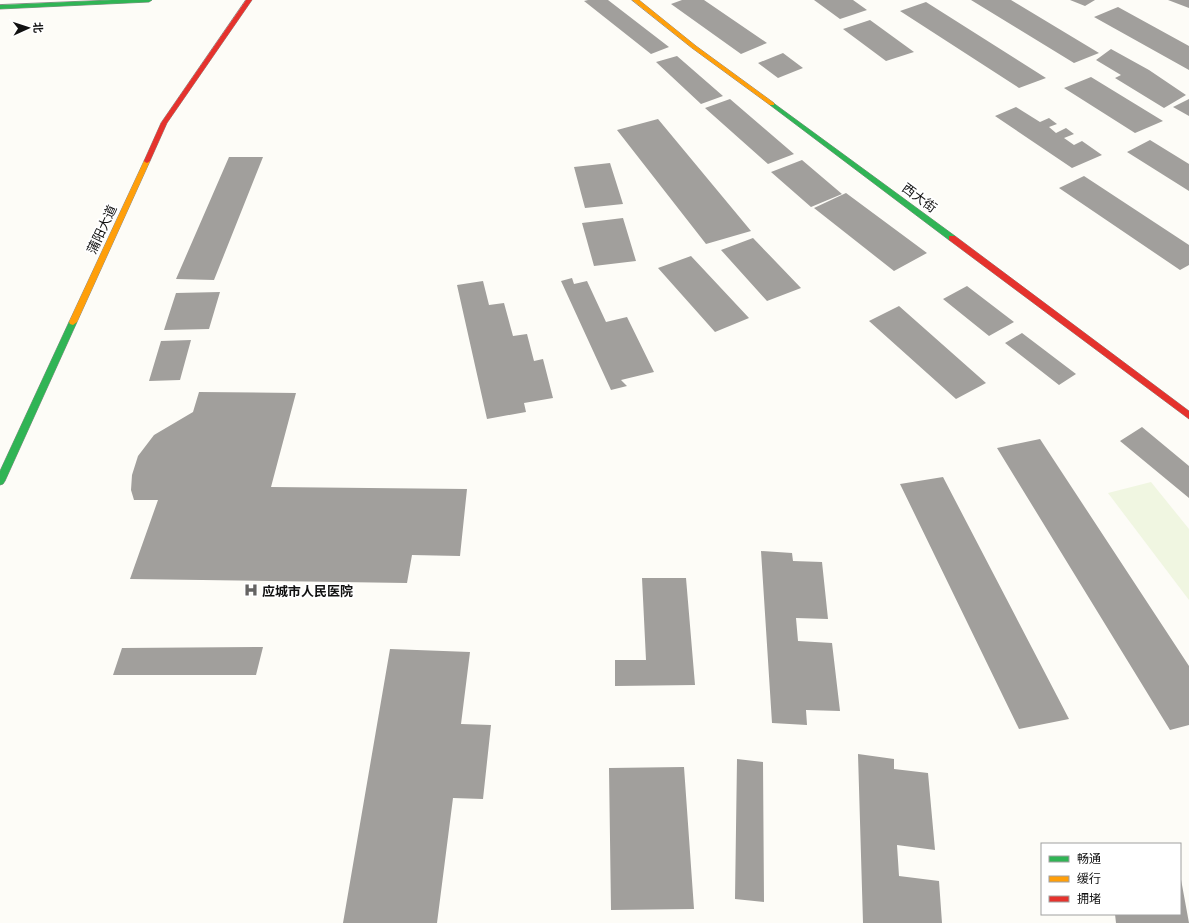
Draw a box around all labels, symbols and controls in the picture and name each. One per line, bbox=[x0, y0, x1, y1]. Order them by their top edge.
north arrow bbox=[8, 8, 48, 48]
text: 北 bbox=[31, 22, 47, 33]
street label: 西大街 bbox=[899, 178, 941, 216]
street label: 蒲阳大道 bbox=[81, 201, 121, 257]
place label: 应城市人民医院 bbox=[262, 581, 353, 600]
hospital icon: 应城市人民医院 bbox=[243, 582, 259, 598]
legend bbox=[1041, 843, 1181, 915]
text: 畅通 bbox=[1077, 849, 1101, 867]
text: 缓行 bbox=[1077, 869, 1101, 887]
text: 拥堵 bbox=[1077, 889, 1101, 907]

